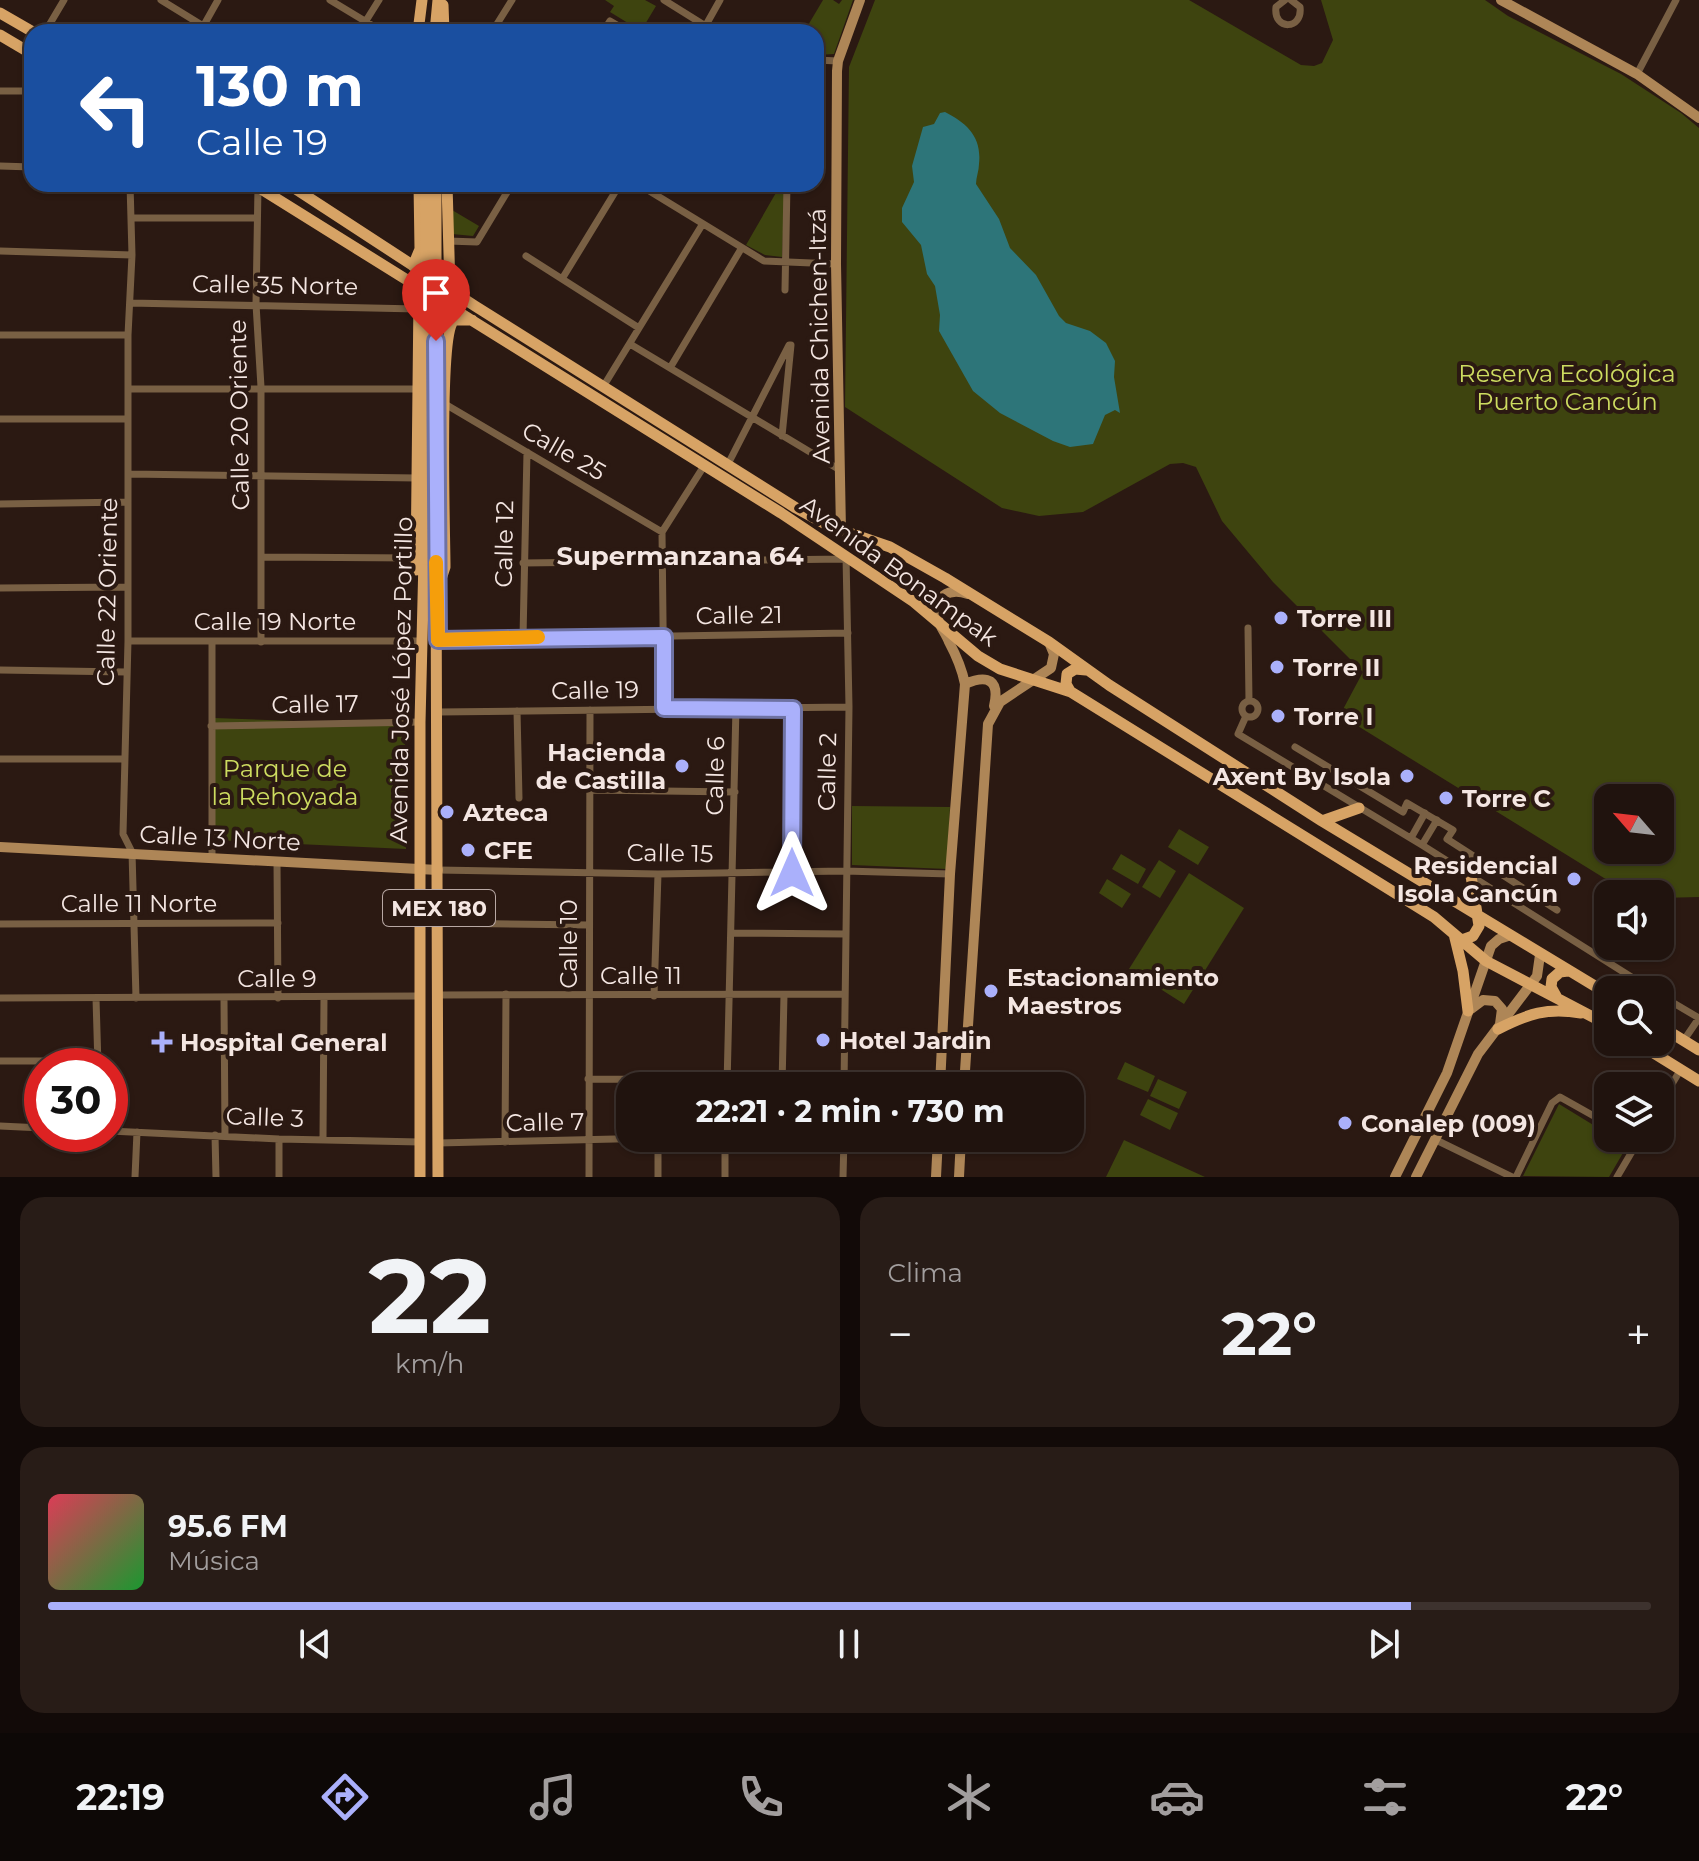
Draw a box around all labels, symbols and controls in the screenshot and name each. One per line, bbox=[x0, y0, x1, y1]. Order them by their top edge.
text: 130 m bbox=[196, 52, 364, 120]
icon: left bbox=[64, 56, 168, 160]
text: Calle 19 bbox=[196, 120, 328, 164]
street label: Avenida Chichen-Itzá bbox=[802, 208, 836, 464]
pin bbox=[402, 259, 470, 341]
street label: Calle 35 Norte bbox=[192, 269, 358, 301]
icon: arrive bbox=[414, 271, 458, 315]
street label: Calle 20 Oriente bbox=[223, 319, 255, 511]
park label: Reserva Ecológica Puerto Cancún bbox=[1458, 359, 1676, 416]
street label: Calle 25 bbox=[517, 415, 611, 487]
street label: Avenida Bonampak bbox=[795, 490, 1004, 653]
street label: Calle 22 Oriente bbox=[91, 497, 123, 687]
street label: Calle 12 bbox=[489, 500, 519, 588]
street label: Avenida José López Portillo bbox=[384, 516, 418, 844]
district label: Supermanzana 64 bbox=[556, 540, 804, 572]
street label: Calle 21 bbox=[695, 600, 783, 630]
place label: Torre III bbox=[1297, 604, 1392, 633]
street label: Calle 19 Norte bbox=[194, 607, 356, 636]
marker: Torre III bbox=[1272, 609, 1290, 627]
place label: Torre II bbox=[1293, 653, 1380, 682]
marker: Torre II bbox=[1268, 658, 1286, 676]
street label: Calle 19 bbox=[551, 675, 639, 705]
street label: Calle 17 bbox=[271, 689, 359, 719]
place label: Torre I bbox=[1294, 702, 1373, 731]
marker: Torre I bbox=[1269, 707, 1287, 725]
street label: Calle 2 bbox=[812, 733, 842, 811]
street label: Calle 6 bbox=[700, 736, 730, 816]
place label: Hacienda de Castilla bbox=[536, 738, 666, 795]
park label: Parque de la Rehoyada bbox=[212, 754, 358, 811]
marker: Hacienda de Castilla bbox=[673, 757, 691, 775]
place label: Axent By Isola bbox=[1212, 762, 1391, 791]
marker: Axent By Isola bbox=[1398, 767, 1416, 785]
place label: Torre C bbox=[1462, 784, 1551, 813]
north arrow bbox=[1594, 784, 1674, 864]
map controls bbox=[1594, 784, 1674, 1152]
marker: Torre C bbox=[1437, 789, 1455, 807]
place label: Azteca bbox=[462, 798, 549, 827]
marker: Azteca bbox=[438, 803, 456, 821]
street label: Calle 13 Norte bbox=[139, 819, 301, 857]
position arrow bbox=[750, 831, 834, 915]
place label: CFE bbox=[484, 836, 533, 865]
street label: Calle 15 bbox=[626, 838, 714, 868]
marker: CFE bbox=[459, 841, 477, 859]
place label: Residencial Isola Cancún bbox=[1397, 851, 1558, 908]
marker: Residencial Isola Cancún bbox=[1565, 870, 1583, 888]
button: sound bbox=[1594, 880, 1674, 960]
street label: Calle 11 Norte bbox=[61, 889, 217, 918]
road number: MEX 180 bbox=[383, 890, 495, 926]
street label: Calle 10 bbox=[554, 899, 583, 989]
street label: Calle 11 bbox=[600, 961, 682, 990]
place label: Estacionamiento Maestros bbox=[1007, 963, 1219, 1020]
street label: Calle 9 bbox=[237, 964, 317, 993]
button: search bbox=[1594, 976, 1674, 1056]
marker: Estacionamiento Maestros bbox=[982, 982, 1000, 1000]
place label: Hotel Jardin bbox=[839, 1026, 992, 1055]
place label: Hospital General bbox=[180, 1028, 387, 1057]
marker: Hospital General bbox=[151, 1031, 173, 1053]
marker: Hotel Jardin bbox=[814, 1031, 832, 1049]
speed limit sign: 30 bbox=[24, 1048, 128, 1152]
button: layers bbox=[1594, 1072, 1674, 1152]
text: 22:21 · 2 min · 730 m bbox=[696, 1093, 1004, 1130]
street label: Calle 3 bbox=[225, 1101, 305, 1133]
street label: Calle 7 bbox=[505, 1107, 585, 1137]
place label: Conalep (009) bbox=[1361, 1109, 1536, 1138]
marker: Conalep (009) bbox=[1336, 1114, 1354, 1132]
text: 22 bbox=[368, 1232, 491, 1359]
text: Clima bbox=[888, 1257, 963, 1289]
text: 22° bbox=[1221, 1297, 1317, 1370]
text: − bbox=[888, 1307, 913, 1361]
text: + bbox=[1626, 1307, 1651, 1361]
text: km/h bbox=[395, 1348, 464, 1380]
text: 95.6 FM bbox=[168, 1508, 288, 1545]
text: Música bbox=[168, 1545, 260, 1577]
icon: previous bbox=[293, 1622, 337, 1666]
icon: pause bbox=[827, 1622, 871, 1666]
icon: next bbox=[1362, 1622, 1406, 1666]
icon: directions bbox=[317, 1769, 373, 1825]
icon: music bbox=[525, 1769, 581, 1825]
icon: phone bbox=[733, 1769, 789, 1825]
icon: climate bbox=[941, 1769, 997, 1825]
icon: car bbox=[1149, 1769, 1205, 1825]
icon: filters bbox=[1357, 1769, 1413, 1825]
text: 22:19 bbox=[76, 1775, 165, 1819]
text: 22° bbox=[1565, 1775, 1623, 1819]

